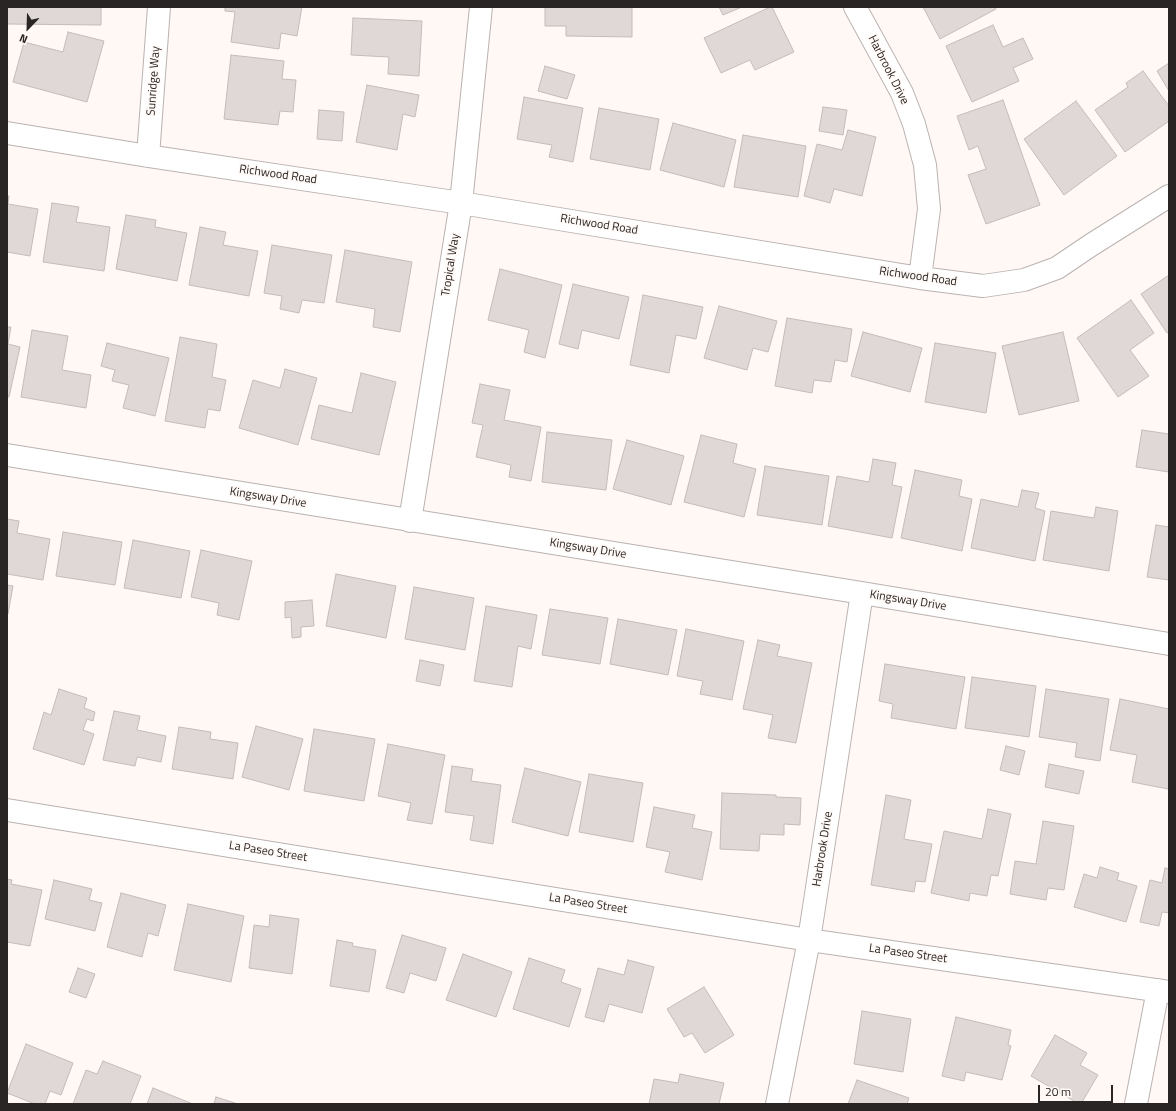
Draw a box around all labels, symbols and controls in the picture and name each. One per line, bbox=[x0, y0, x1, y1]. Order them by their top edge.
north arrow bbox=[8, 8, 48, 48]
text: N bbox=[17, 30, 30, 48]
street label: Harbrook Drive bbox=[864, 33, 912, 107]
street label: Sunridge Way bbox=[144, 46, 164, 116]
street label: Richwood Road bbox=[238, 162, 318, 188]
street label: Richwood Road bbox=[559, 212, 639, 238]
street label: Tropical Way bbox=[439, 233, 463, 297]
street label: Richwood Road bbox=[878, 264, 958, 290]
street label: Kingsway Drive bbox=[229, 485, 307, 511]
street label: Kingsway Drive bbox=[549, 536, 627, 562]
street label: Kingsway Drive bbox=[869, 588, 947, 614]
street label: Harbrook Drive bbox=[810, 810, 836, 888]
street label: La Paseo Street bbox=[228, 839, 308, 865]
street label: La Paseo Street bbox=[548, 891, 628, 917]
street label: La Paseo Street bbox=[868, 941, 948, 967]
scale bar bbox=[1040, 1077, 1115, 1103]
text: 20 m bbox=[1045, 1082, 1071, 1101]

